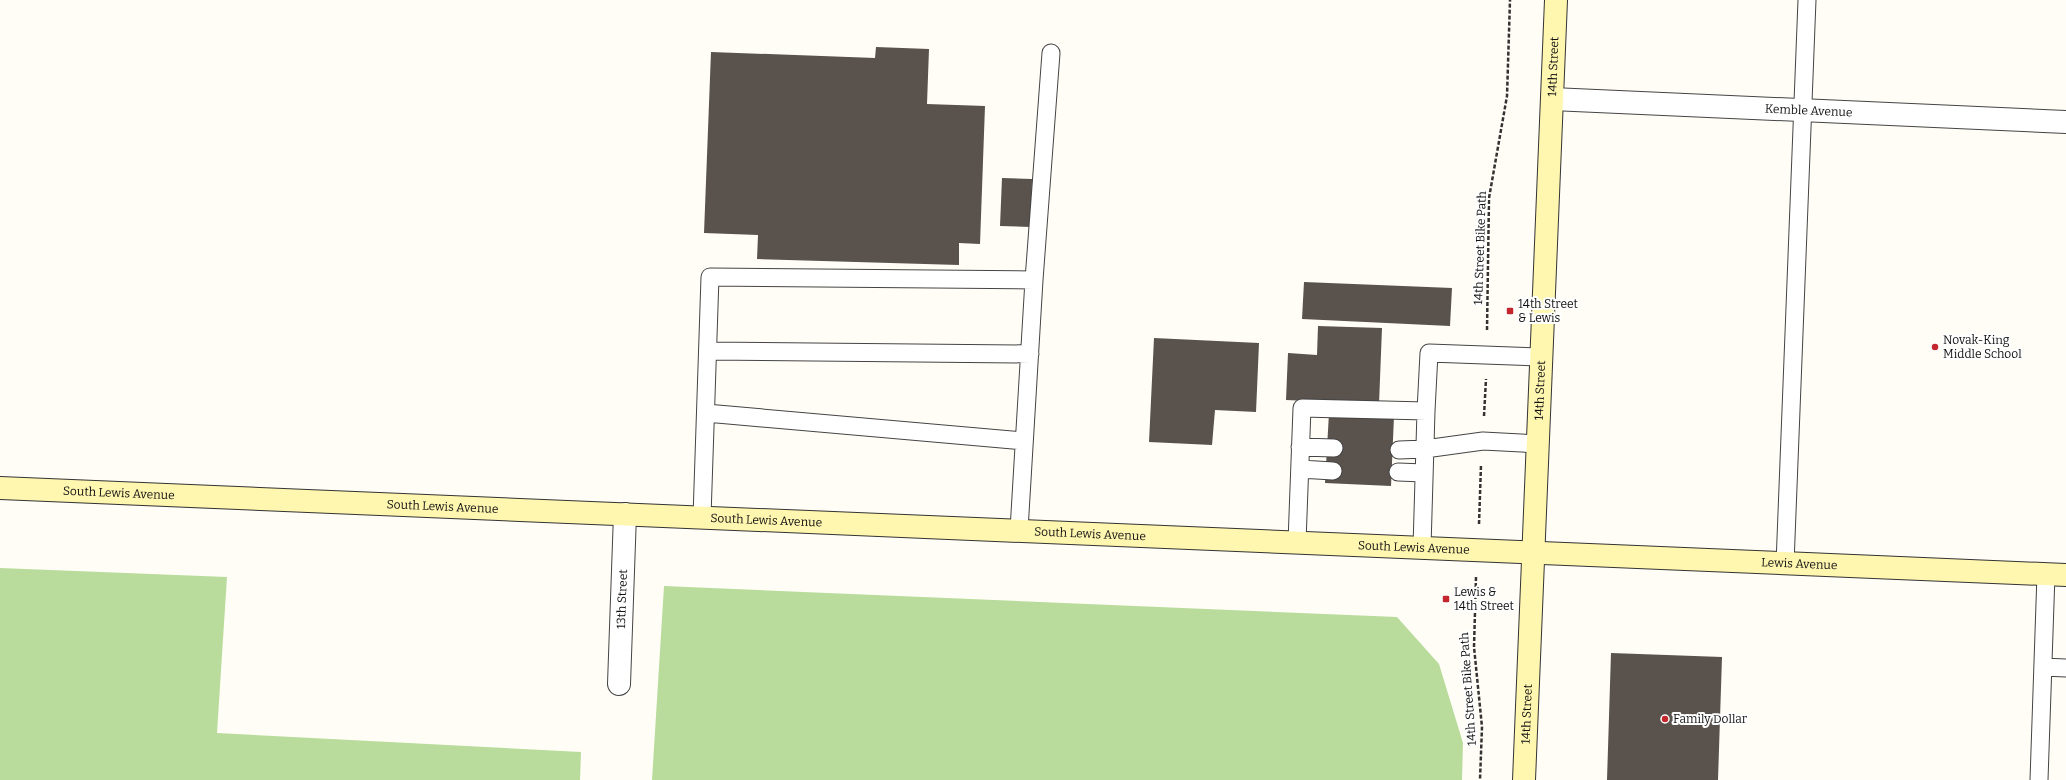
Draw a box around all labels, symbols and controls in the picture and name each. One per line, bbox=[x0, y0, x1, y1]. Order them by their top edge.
street label: 14th Street bbox=[1545, 36, 1562, 97]
street label: Kemble Avenue bbox=[1765, 102, 1853, 119]
street label: 14th Street Bike Path bbox=[1471, 190, 1489, 305]
place label: 14th Street & Lewis bbox=[1518, 297, 1579, 325]
marker: 14th Street & Lewis bbox=[1505, 306, 1515, 316]
place label: Novak-King Middle School bbox=[1943, 333, 2022, 361]
marker: Novak-King Middle School bbox=[1930, 342, 1940, 352]
street label: 14th Street bbox=[1532, 359, 1548, 421]
street label: South Lewis Avenue bbox=[63, 484, 175, 502]
street label: South Lewis Avenue bbox=[386, 497, 499, 516]
street label: South Lewis Avenue bbox=[710, 511, 823, 530]
street label: South Lewis Avenue bbox=[1034, 525, 1146, 543]
street label: South Lewis Avenue bbox=[1358, 538, 1470, 557]
street label: Lewis Avenue bbox=[1761, 555, 1838, 572]
street label: 13th Street bbox=[614, 568, 630, 629]
place label: Lewis & 14th Street bbox=[1454, 585, 1515, 613]
marker: Lewis & 14th Street bbox=[1441, 594, 1451, 604]
street label: 14th Street Bike Path bbox=[1457, 631, 1479, 746]
street label: 14th Street bbox=[1518, 683, 1535, 744]
place label: Family Dollar bbox=[1673, 712, 1748, 726]
marker: Family Dollar bbox=[1660, 714, 1670, 724]

